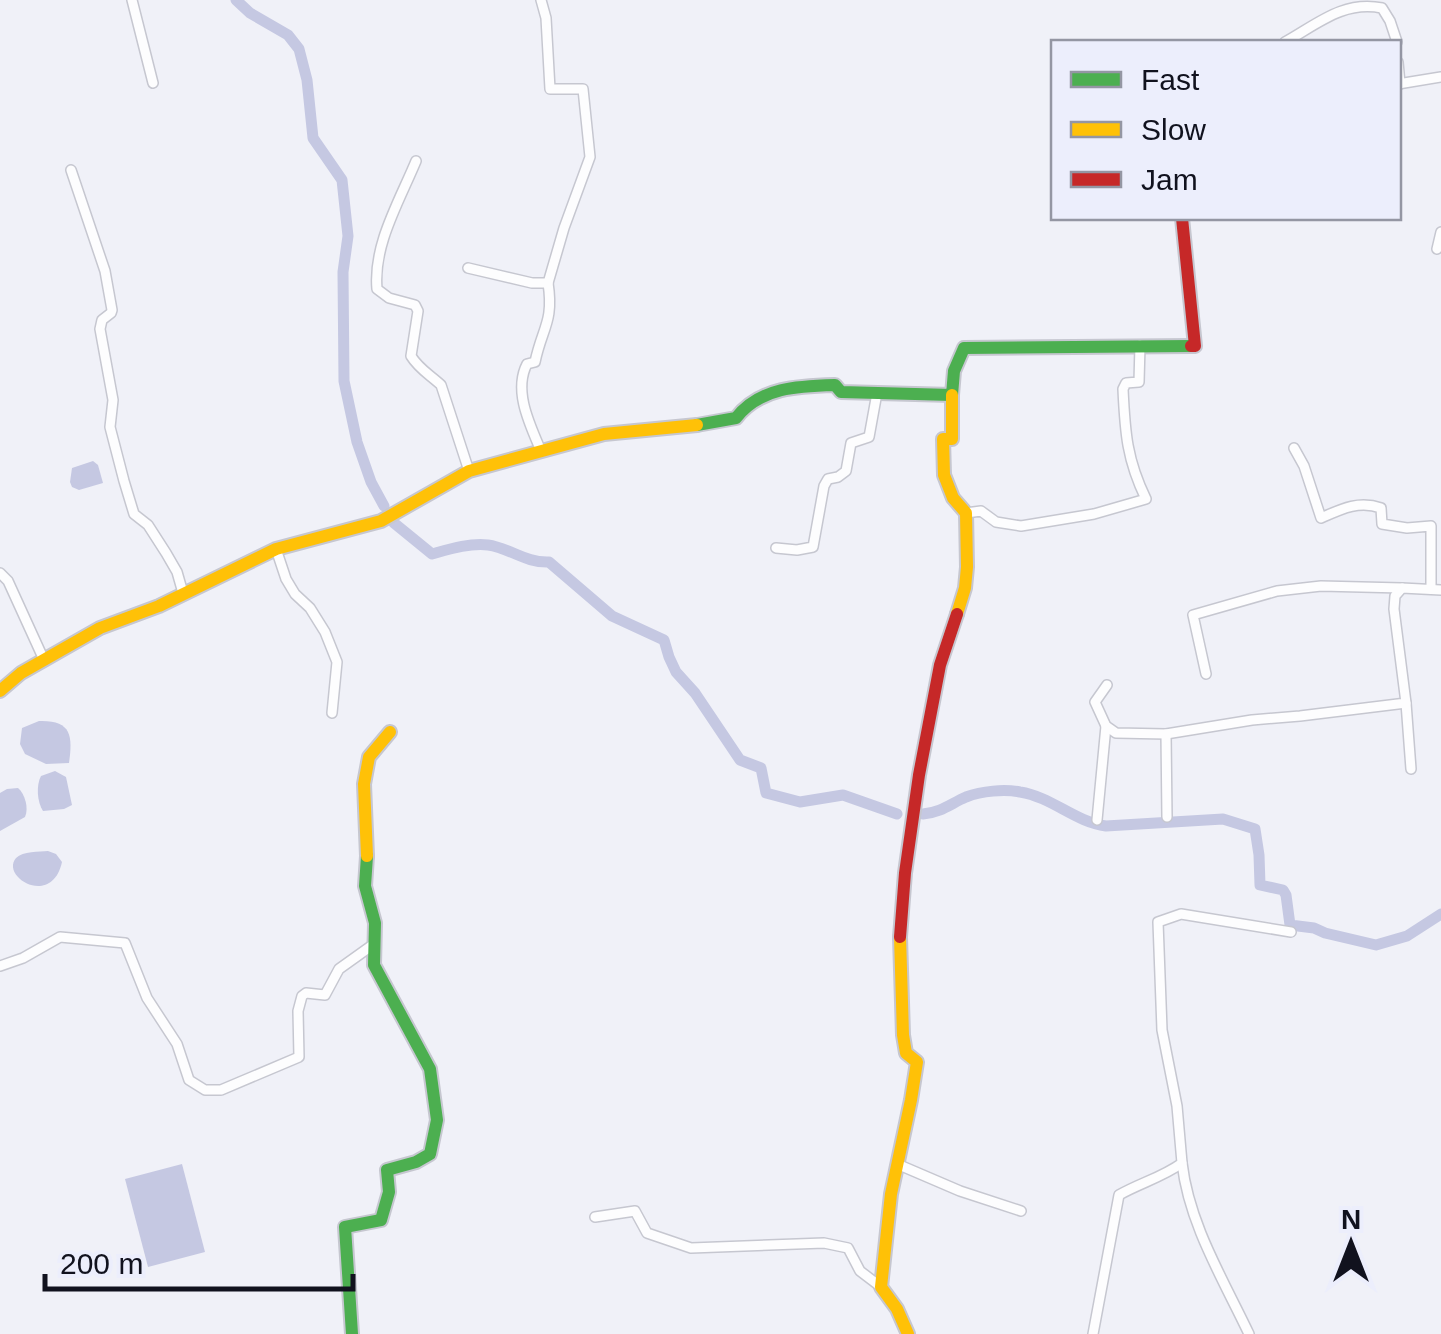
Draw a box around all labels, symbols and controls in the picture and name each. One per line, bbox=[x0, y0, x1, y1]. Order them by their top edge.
legend bbox=[1051, 40, 1401, 220]
text: Fast bbox=[1141, 63, 1200, 96]
text: Slow bbox=[1141, 113, 1206, 146]
text: Jam bbox=[1141, 163, 1198, 196]
north arrow bbox=[1301, 1194, 1401, 1294]
text: N bbox=[1341, 1204, 1361, 1235]
scale bar bbox=[45, 1229, 352, 1291]
text: 200 m bbox=[60, 1247, 143, 1280]

